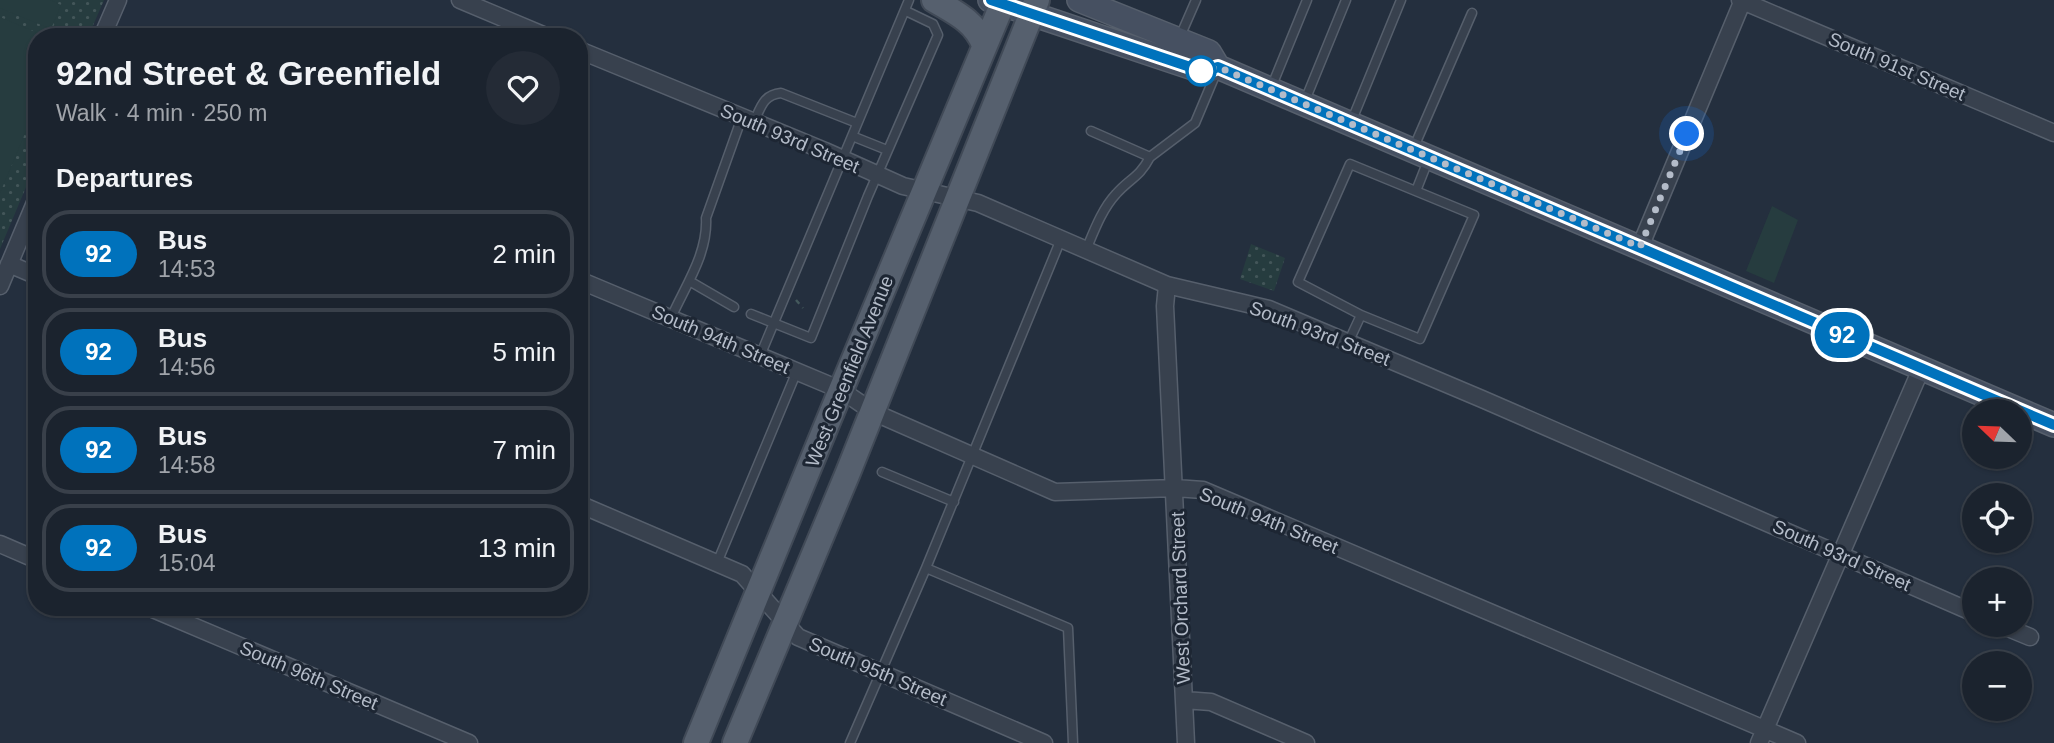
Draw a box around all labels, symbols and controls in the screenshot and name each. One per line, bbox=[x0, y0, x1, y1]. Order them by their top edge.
street label: South 91st Street bbox=[1825, 28, 1969, 105]
button: heart bbox=[486, 51, 560, 125]
text: 92nd Street & Greenfield bbox=[56, 55, 441, 92]
unlabelled marker bbox=[1186, 56, 1216, 86]
text: Walk · 4 min · 250 m bbox=[56, 100, 267, 126]
street label: South 93rd Street bbox=[717, 100, 863, 178]
your location bbox=[1669, 116, 1704, 151]
text: Departures bbox=[56, 163, 193, 193]
text: Bus bbox=[158, 225, 207, 255]
text: 2 min bbox=[492, 239, 556, 269]
text: 92 bbox=[85, 240, 112, 267]
text: 14:53 bbox=[158, 256, 216, 282]
street label: West Greenfield Avenue bbox=[801, 273, 897, 470]
street label: South 93rd Street bbox=[1247, 297, 1394, 370]
street label: South 94th Street bbox=[649, 301, 794, 378]
line badge: 92 bbox=[1811, 312, 1874, 358]
text: 92 bbox=[1829, 321, 1855, 348]
text: Bus bbox=[158, 323, 207, 353]
text: 5 min bbox=[492, 337, 556, 367]
text: 92 bbox=[85, 338, 112, 365]
text: 14:56 bbox=[158, 354, 216, 380]
north arrow bbox=[1962, 399, 2032, 469]
map controls bbox=[1962, 399, 2032, 721]
text: Bus bbox=[158, 421, 207, 451]
text: 7 min bbox=[492, 435, 556, 465]
text: 92 bbox=[85, 436, 112, 463]
text: 14:58 bbox=[158, 452, 216, 478]
street label: South 94th Street bbox=[1196, 483, 1342, 558]
button: locate bbox=[1962, 483, 2032, 553]
street label: West Orchard Street bbox=[1167, 511, 1194, 685]
street label: South 93rd Street bbox=[1769, 516, 1915, 596]
text: Bus bbox=[158, 519, 207, 549]
text: 13 min bbox=[478, 533, 556, 563]
text: 92 bbox=[85, 534, 112, 561]
text: 15:04 bbox=[158, 550, 216, 576]
button: + bbox=[1962, 567, 2032, 637]
street label: South 95th Street bbox=[806, 633, 951, 710]
street label: South 96th Street bbox=[237, 637, 382, 714]
button: − bbox=[1962, 651, 2032, 721]

